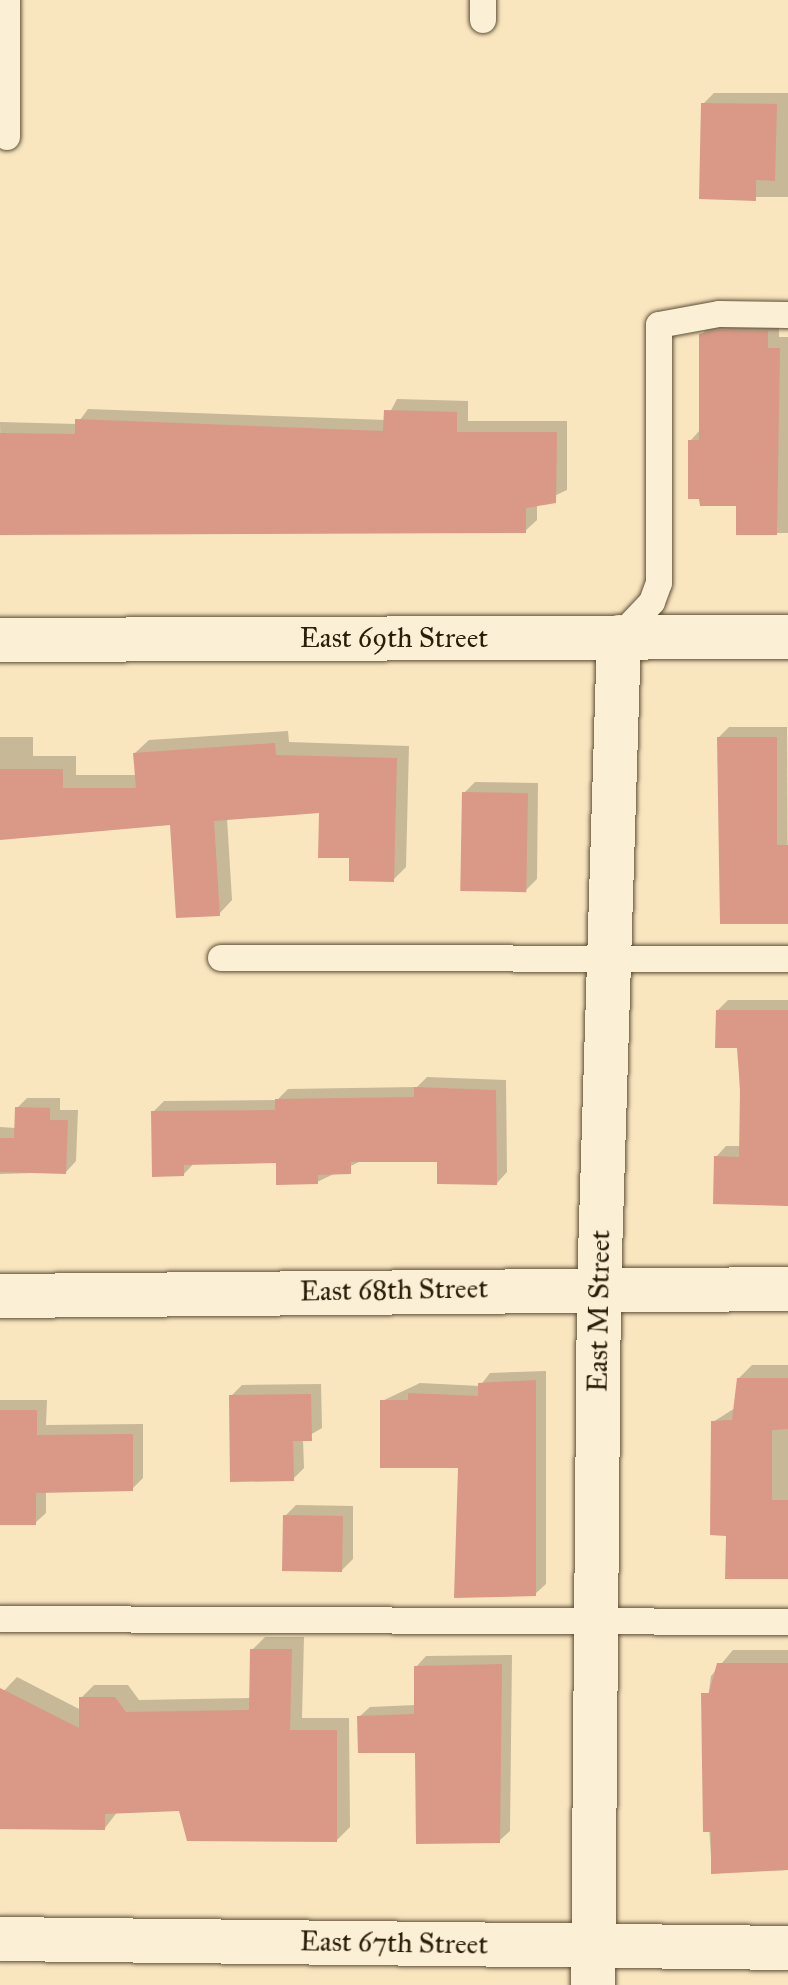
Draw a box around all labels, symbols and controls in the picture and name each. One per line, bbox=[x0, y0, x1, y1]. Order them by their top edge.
street label: East 69th Street bbox=[300, 621, 488, 655]
street label: East M Street bbox=[581, 1229, 617, 1393]
street label: East 68th Street bbox=[300, 1272, 488, 1308]
street label: East 67th Street bbox=[300, 1925, 488, 1961]

